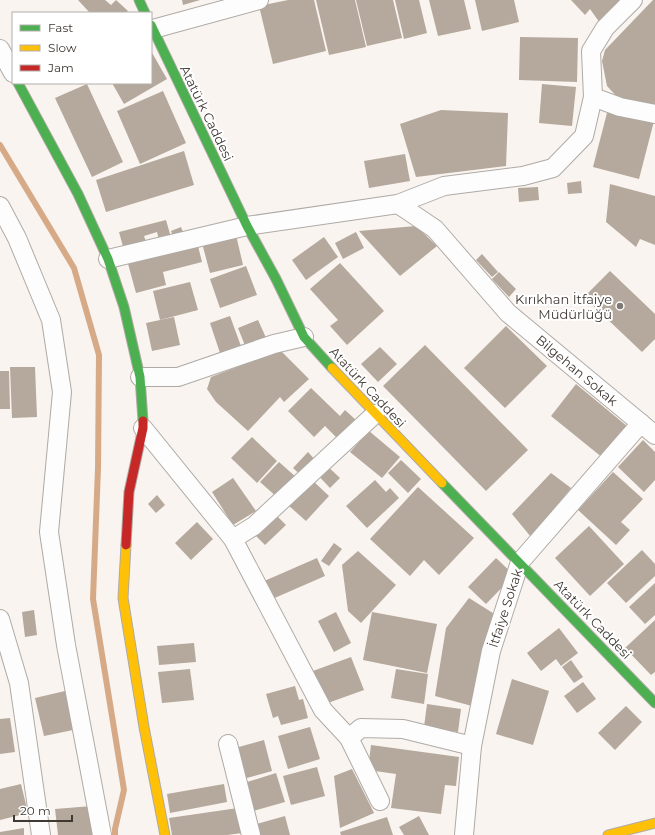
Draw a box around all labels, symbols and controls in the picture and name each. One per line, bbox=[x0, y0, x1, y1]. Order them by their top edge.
legend bbox=[12, 12, 152, 84]
text: Fast bbox=[48, 20, 73, 35]
text: Slow bbox=[48, 40, 77, 55]
text: Jam bbox=[47, 60, 74, 75]
street label: Atatürk Caddesi bbox=[177, 63, 237, 163]
place label: Kırıkhan İtfaiye Müdürlüğü bbox=[515, 291, 612, 322]
marker: Kırıkhan İtfaiye Müdürlüğü bbox=[615, 301, 625, 311]
street label: Bilgehan Sokak bbox=[533, 331, 621, 409]
street label: Atatürk Caddesi bbox=[327, 343, 409, 431]
street label: İtfaiye Sokak bbox=[485, 566, 525, 649]
street label: Atatürk Caddesi bbox=[551, 576, 635, 662]
scale bar bbox=[14, 797, 72, 823]
text: 20 m bbox=[20, 803, 51, 818]

